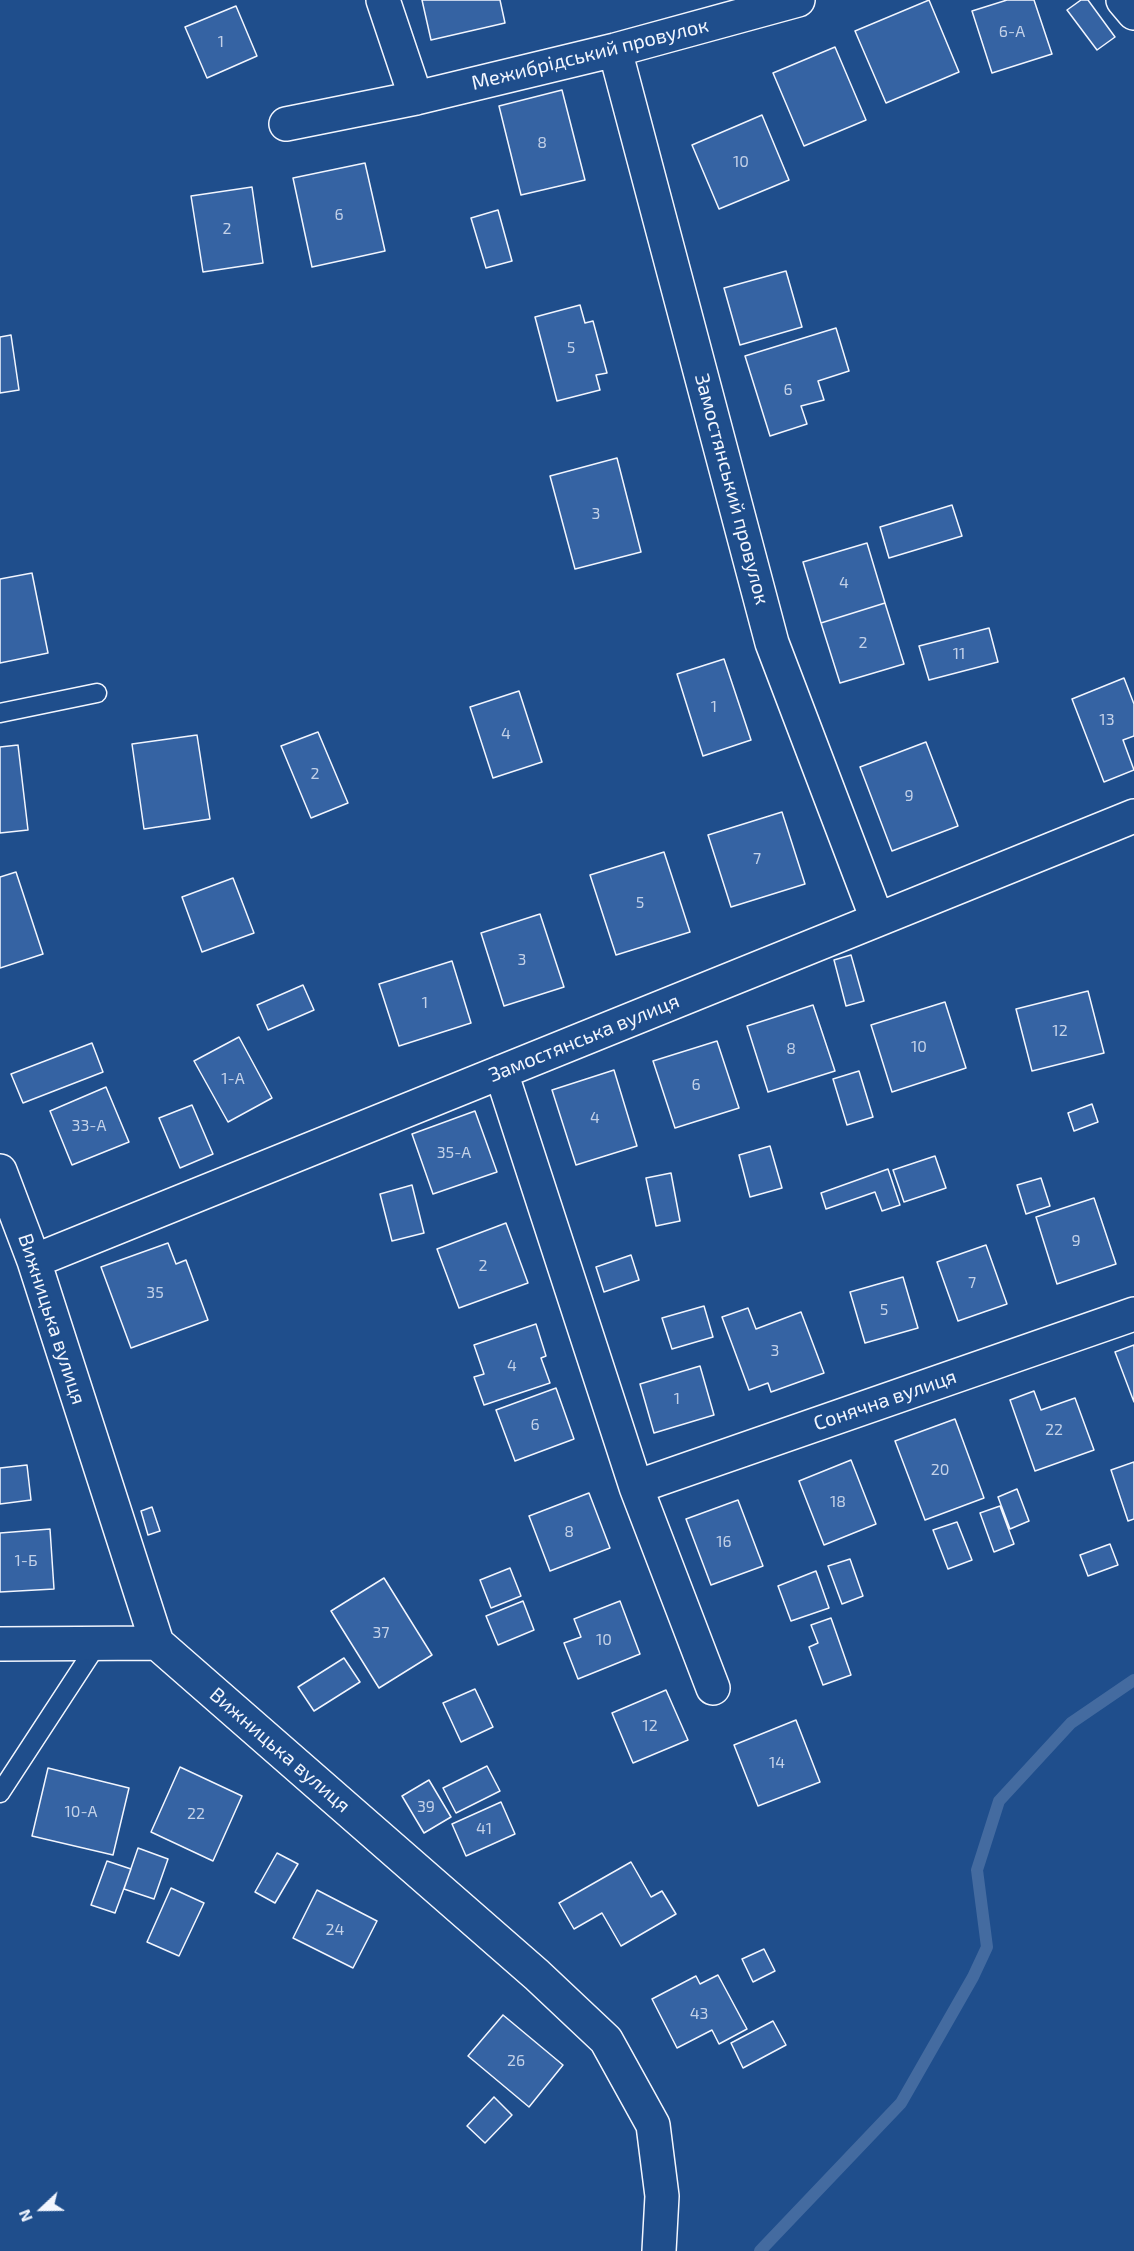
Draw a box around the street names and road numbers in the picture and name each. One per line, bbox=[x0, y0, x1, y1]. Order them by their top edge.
street label: Межибрідський провулок bbox=[469, 13, 711, 95]
street label: Замостянський провулок bbox=[690, 371, 774, 607]
street label: Замостянська вулиця bbox=[485, 989, 683, 1087]
street label: Вижницька вулиця bbox=[13, 1230, 91, 1408]
street label: Сонячна вулиця bbox=[810, 1364, 960, 1436]
street label: Вижницька вулиця bbox=[205, 1682, 355, 1818]

